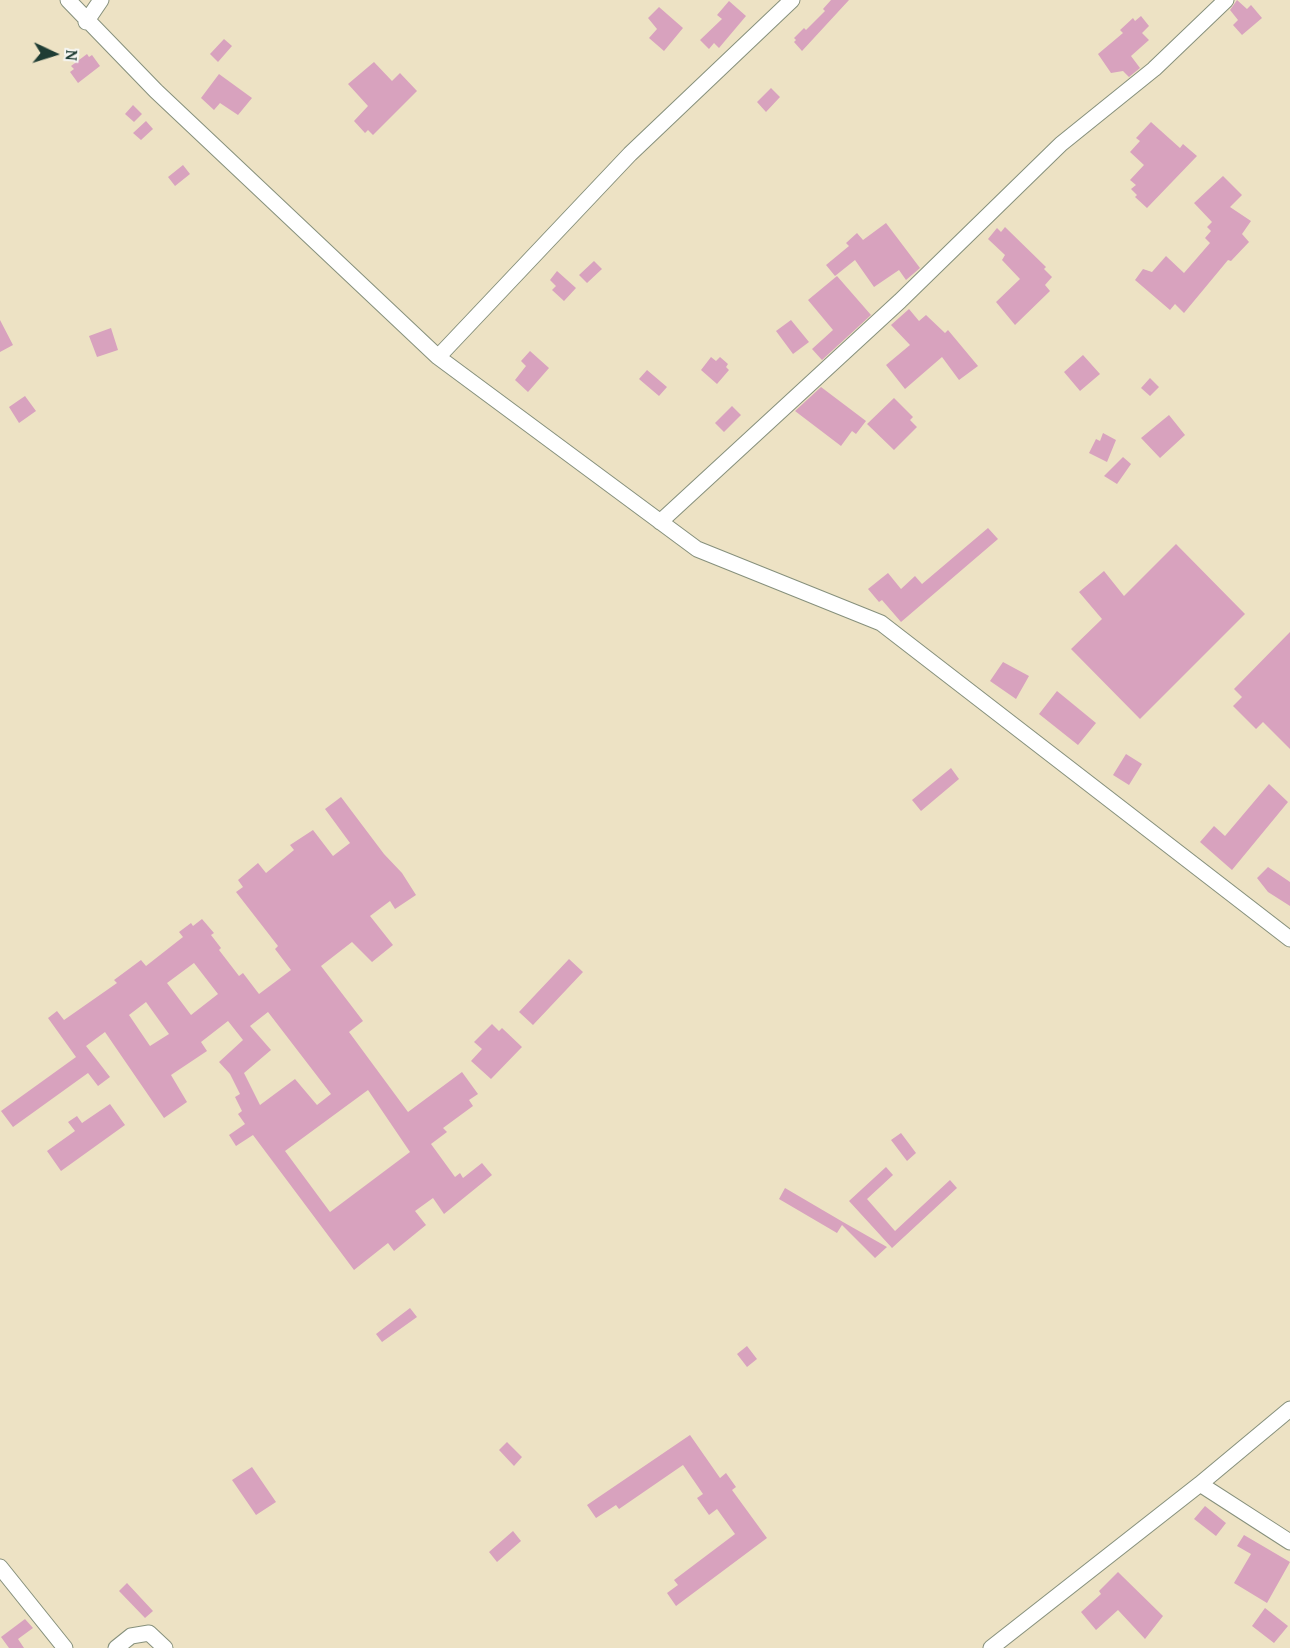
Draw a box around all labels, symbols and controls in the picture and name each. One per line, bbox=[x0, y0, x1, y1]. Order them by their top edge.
north arrow bbox=[24, 24, 84, 84]
text: N bbox=[60, 49, 84, 61]

